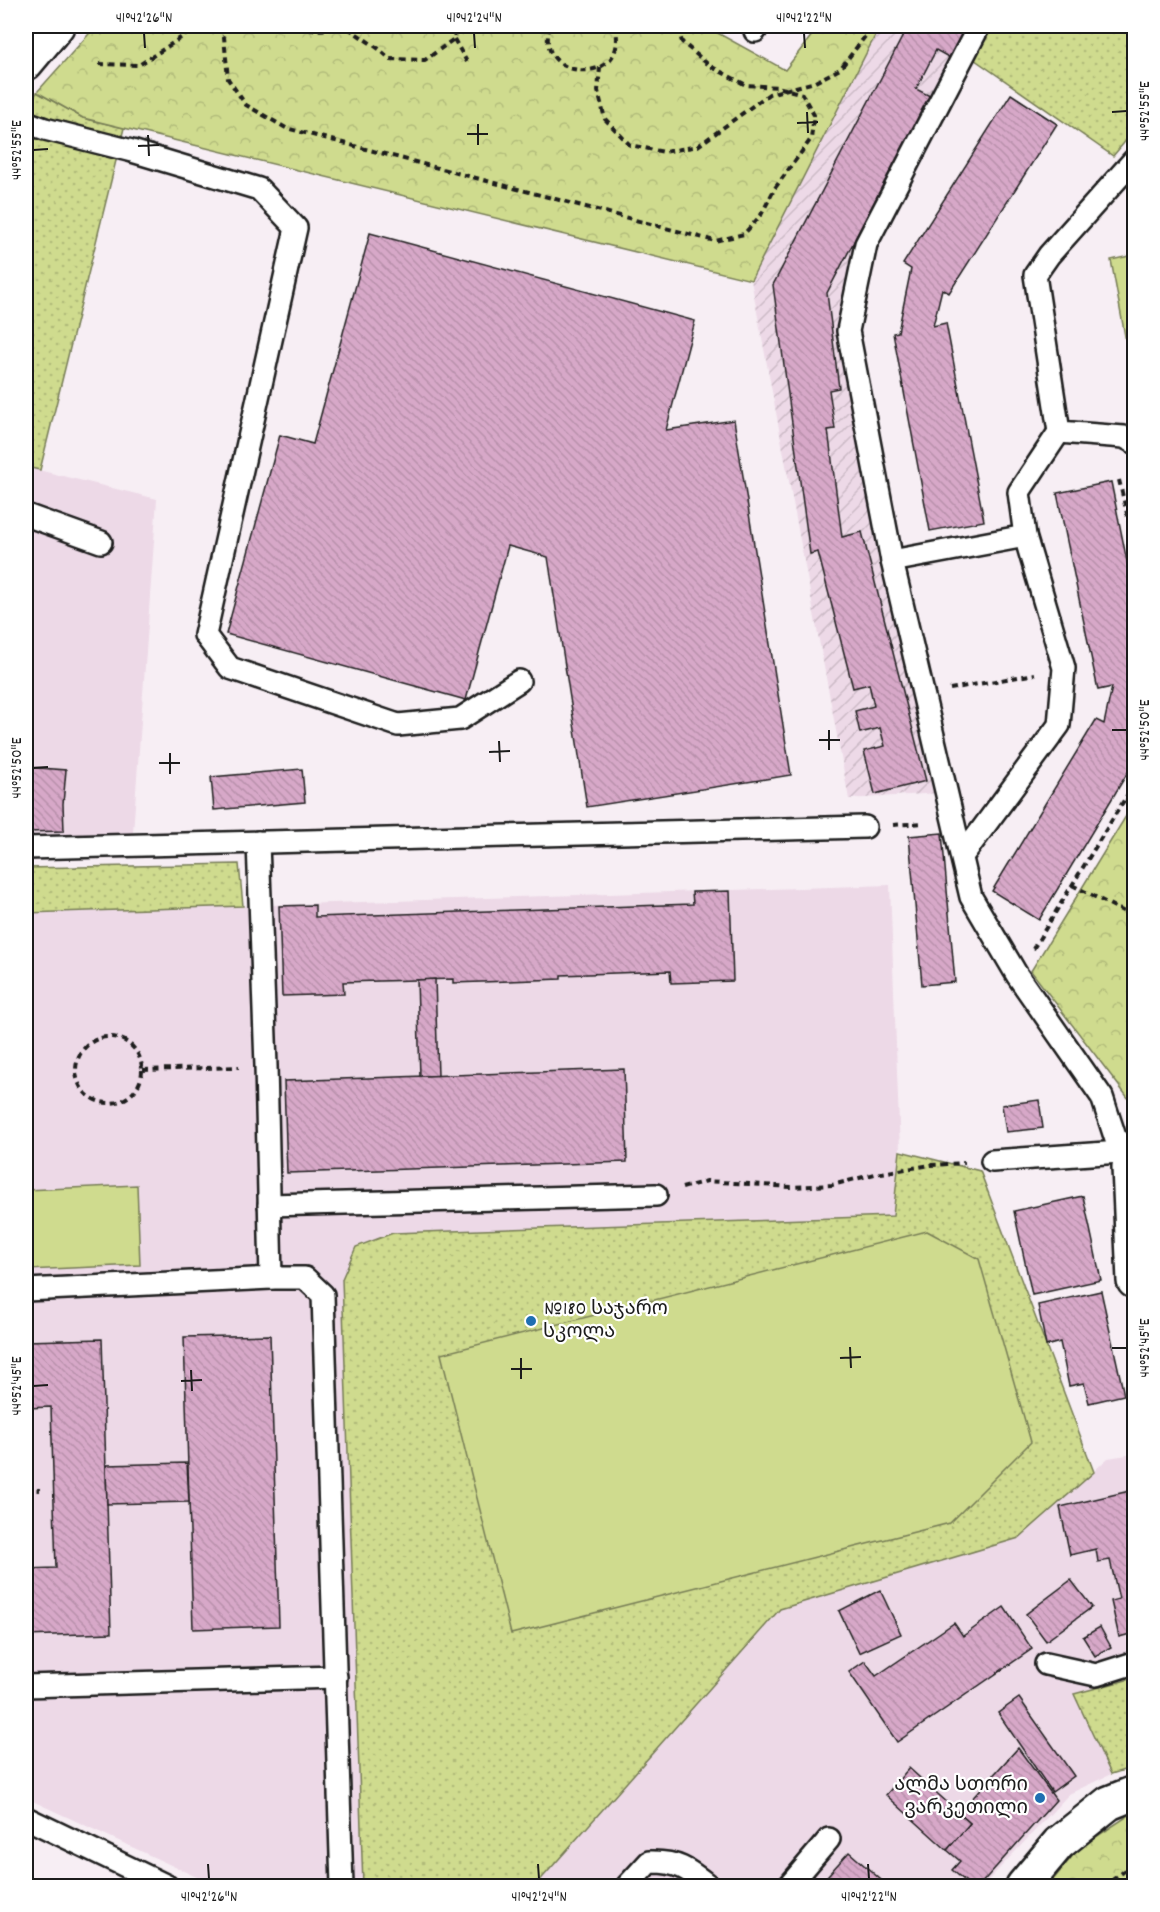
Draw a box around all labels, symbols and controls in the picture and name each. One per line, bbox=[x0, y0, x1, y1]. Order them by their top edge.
text: 41°42'26"N bbox=[116, 8, 172, 30]
text: 41°42'24"N bbox=[446, 8, 502, 30]
text: 41°42'22"N bbox=[776, 8, 832, 30]
text: 44°52'55"E bbox=[1135, 81, 1157, 141]
text: 44°52'55"E bbox=[7, 120, 29, 180]
text: 44°52'50"E bbox=[1135, 699, 1157, 761]
text: 44°52'50"E bbox=[7, 737, 29, 799]
place label: №180 საჯარო სკოლა bbox=[543, 1296, 668, 1347]
marker: №180 საჯარო სკოლა bbox=[524, 1314, 538, 1328]
text: 44°52'45"E bbox=[1135, 1318, 1157, 1378]
text: 44°52'45"E bbox=[7, 1356, 29, 1416]
place label: ალმა სთორი ვარკეთილი bbox=[894, 1772, 1028, 1823]
marker: ალმა სთორი ვარკეთილი bbox=[1033, 1791, 1047, 1805]
text: 41°42'26"N bbox=[181, 1887, 237, 1909]
text: 41°42'24"N bbox=[511, 1887, 567, 1909]
text: 41°42'22"N bbox=[841, 1887, 897, 1909]

